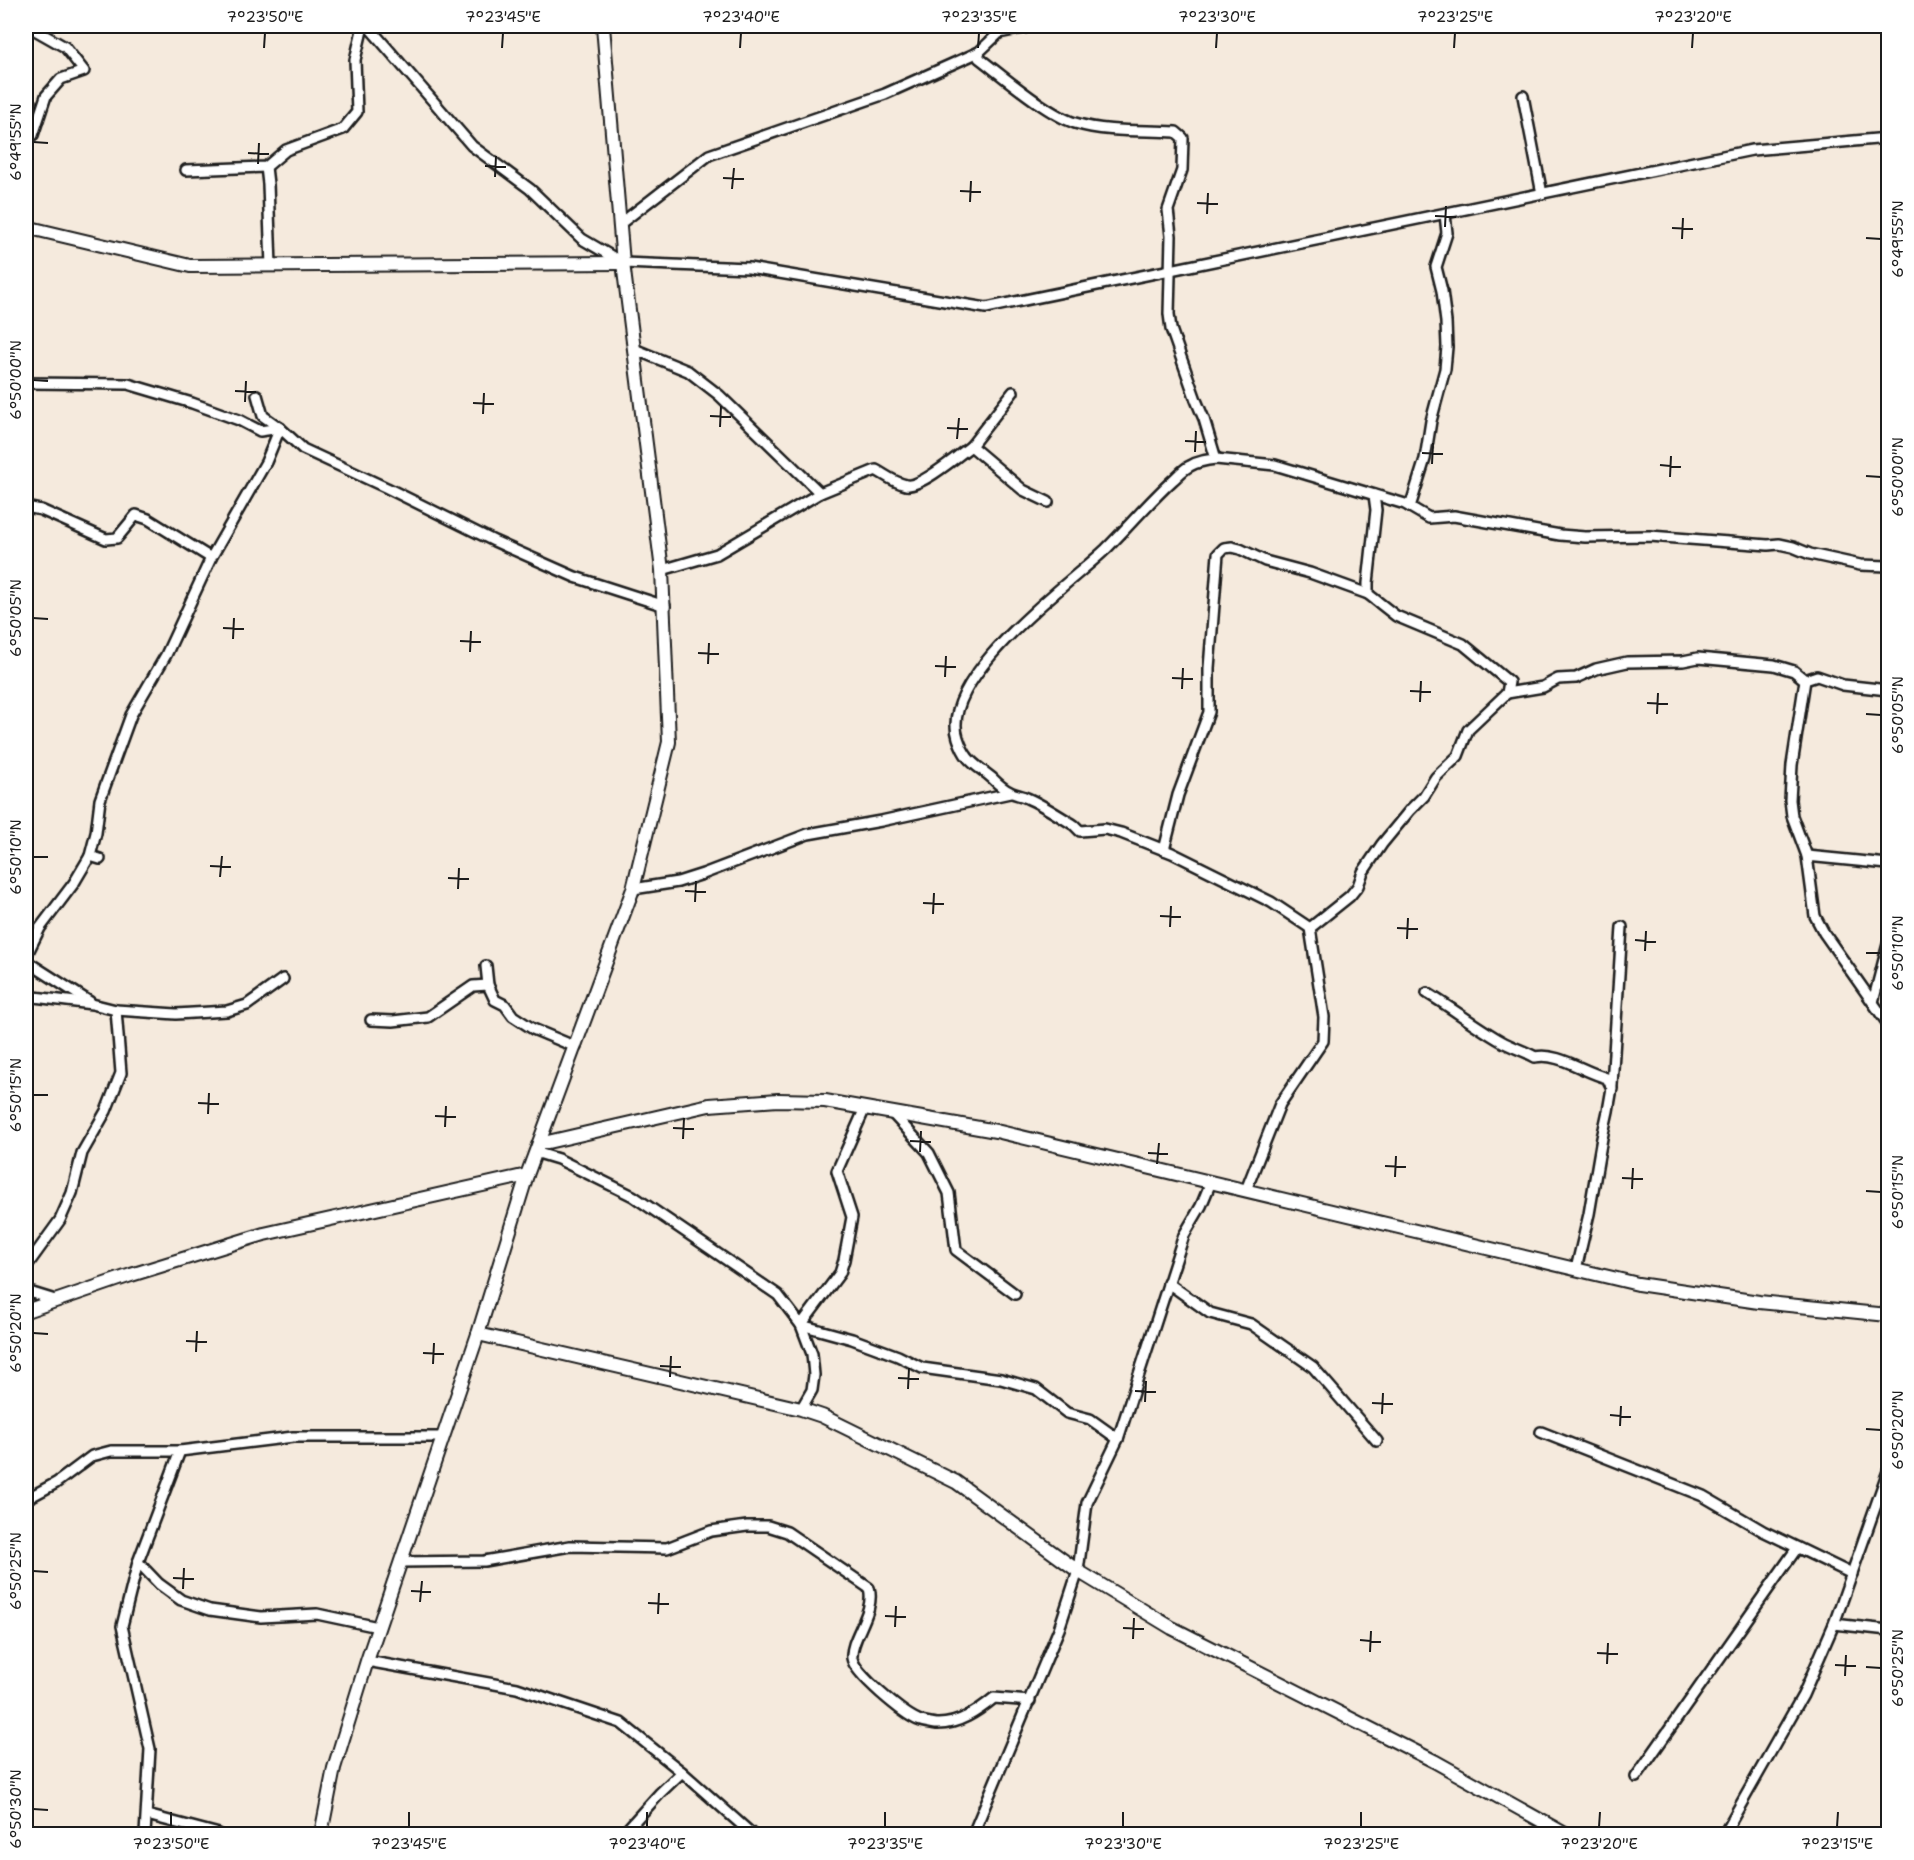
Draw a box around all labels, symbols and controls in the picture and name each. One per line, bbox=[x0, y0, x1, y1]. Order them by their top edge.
text: 7°23'50"E bbox=[226, 7, 304, 27]
text: 7°23'45"E bbox=[465, 7, 541, 27]
text: 7°23'40"E bbox=[702, 7, 780, 27]
text: 7°23'35"E bbox=[941, 7, 1017, 27]
text: 7°23'30"E bbox=[1178, 7, 1256, 27]
text: 7°23'25"E bbox=[1417, 7, 1493, 27]
text: 7°23'20"E bbox=[1654, 7, 1732, 27]
text: 6°49'55"N bbox=[6, 103, 26, 181]
text: 6°49'55"N bbox=[1888, 200, 1908, 278]
text: 6°50'00"N bbox=[6, 340, 26, 420]
text: 6°50'00"N bbox=[1888, 437, 1908, 517]
text: 6°50'05"N bbox=[6, 579, 26, 657]
text: 6°50'05"N bbox=[1888, 676, 1908, 754]
text: 6°50'10"N bbox=[6, 819, 26, 895]
text: 6°50'10"N bbox=[1888, 915, 1908, 991]
text: 6°50'15"N bbox=[6, 1058, 26, 1132]
text: 6°50'15"N bbox=[1888, 1155, 1908, 1229]
text: 6°50'20"N bbox=[6, 1293, 26, 1373]
text: 6°50'20"N bbox=[1888, 1390, 1908, 1470]
text: 6°50'25"N bbox=[6, 1532, 26, 1610]
text: 6°50'25"N bbox=[1888, 1629, 1908, 1707]
text: 6°50'30"N bbox=[6, 1769, 26, 1849]
text: 7°23'50"E bbox=[132, 1834, 210, 1854]
text: 7°23'45"E bbox=[371, 1834, 447, 1854]
text: 7°23'40"E bbox=[608, 1834, 686, 1854]
text: 7°23'35"E bbox=[847, 1834, 923, 1854]
text: 7°23'30"E bbox=[1084, 1834, 1162, 1854]
text: 7°23'25"E bbox=[1323, 1834, 1399, 1854]
text: 7°23'20"E bbox=[1560, 1834, 1638, 1854]
text: 7°23'15"E bbox=[1801, 1834, 1873, 1854]

